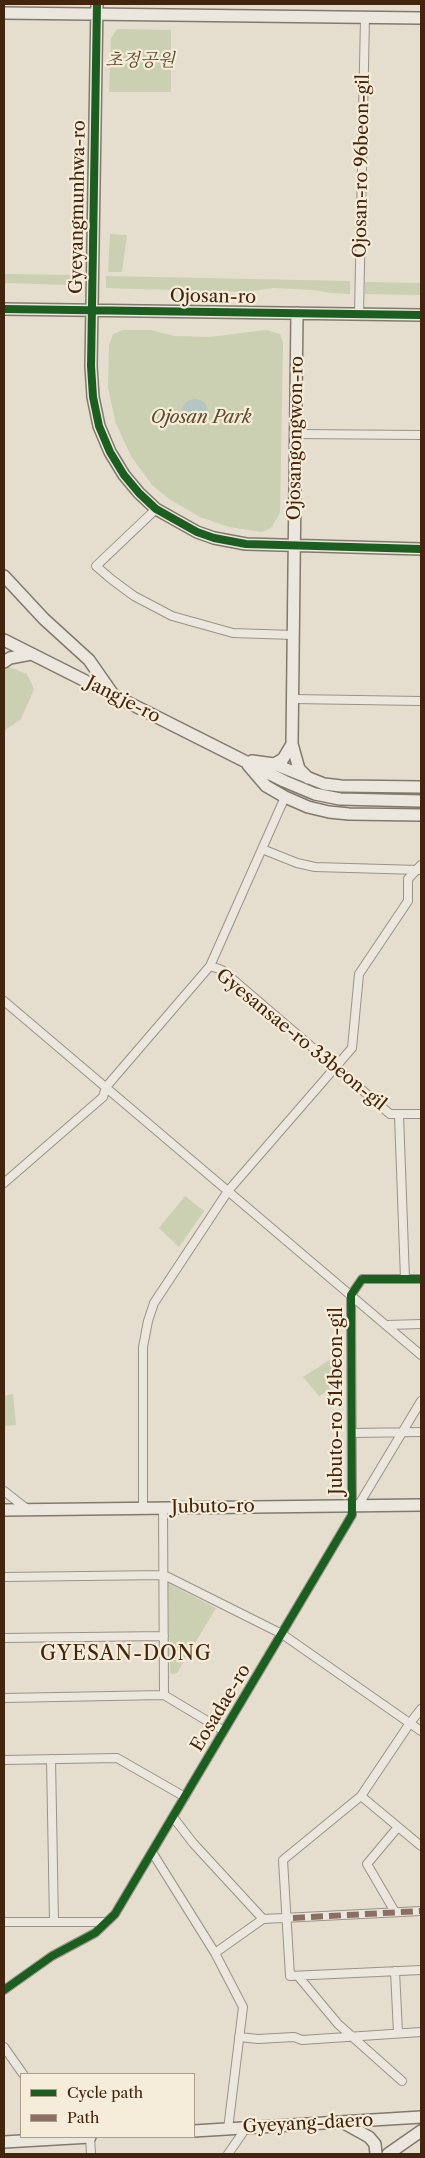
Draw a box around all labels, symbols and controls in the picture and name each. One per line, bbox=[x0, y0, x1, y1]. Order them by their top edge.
park label: 초정공원 bbox=[105, 50, 175, 72]
street label: Ojosan-ro 96beon-gil bbox=[350, 74, 374, 258]
street label: Gyeyangmunhwa-ro bbox=[66, 120, 90, 294]
street label: Ojosan-ro bbox=[170, 285, 256, 309]
street label: Ojosangongwon-ro bbox=[284, 356, 308, 520]
park label: Ojosan Park bbox=[150, 407, 252, 429]
street label: Jangje-ro bbox=[82, 672, 164, 728]
street label: Gyesansae-ro 33beon-gil bbox=[211, 965, 391, 1115]
street label: Jubuto-ro 514beon-gil bbox=[326, 1307, 348, 1495]
street label: Jubuto-ro bbox=[171, 1495, 255, 1519]
district label: GYESAN-DONG bbox=[39, 1642, 213, 1666]
street label: Eosadae-ro bbox=[187, 1660, 255, 1756]
legend bbox=[20, 2073, 195, 2138]
text: Cycle path bbox=[67, 2083, 143, 2102]
text: Path bbox=[67, 2108, 99, 2127]
street label: Gyeyang-daero bbox=[242, 2110, 374, 2138]

